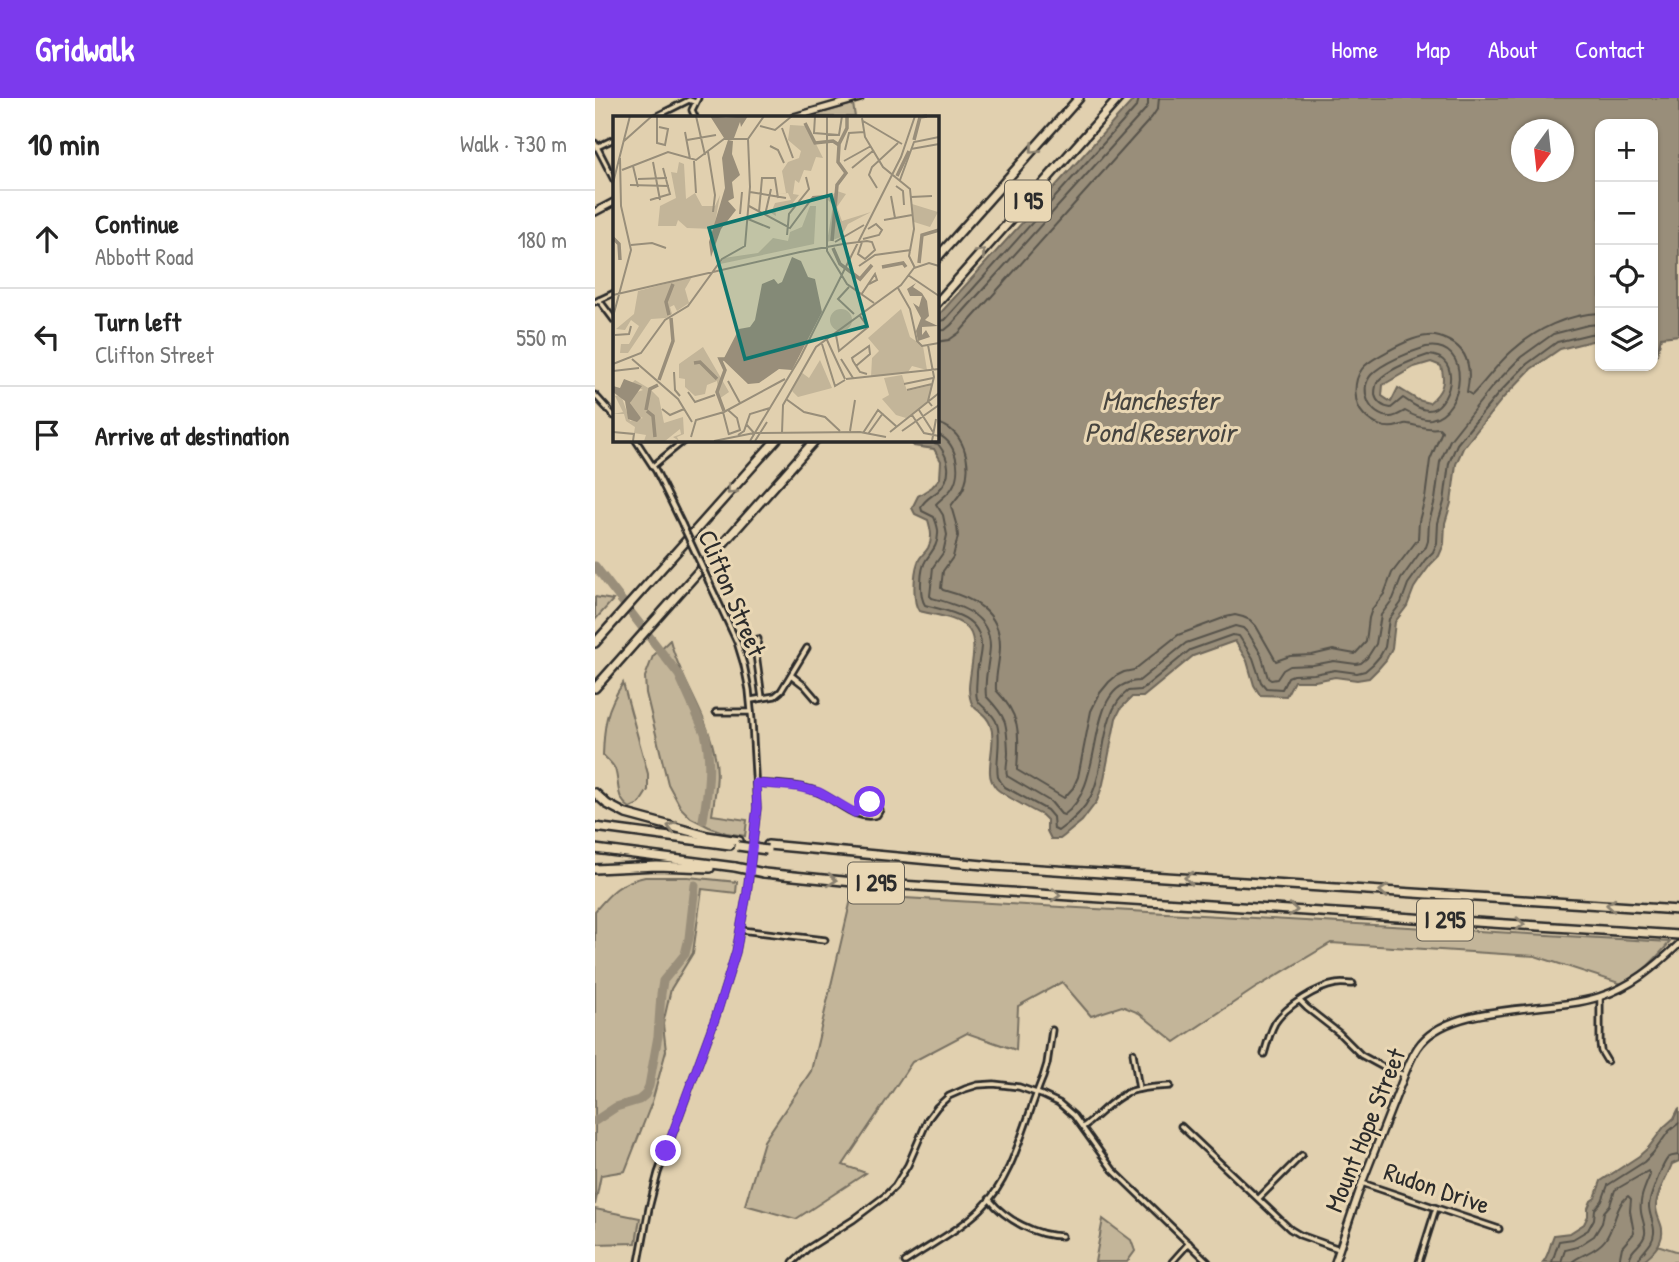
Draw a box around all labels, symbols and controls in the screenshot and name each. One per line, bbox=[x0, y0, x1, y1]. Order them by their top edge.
text: Gridwalk bbox=[35, 27, 135, 71]
text: Home bbox=[1331, 33, 1378, 65]
text: Map bbox=[1416, 33, 1450, 65]
text: About bbox=[1488, 33, 1537, 65]
text: Contact bbox=[1575, 33, 1644, 65]
inset map bbox=[613, 116, 938, 441]
north arrow bbox=[1511, 119, 1574, 182]
map controls bbox=[1595, 119, 1658, 371]
button: + bbox=[1595, 119, 1658, 182]
text: 10 min bbox=[28, 124, 100, 164]
text: Walk · 730 m bbox=[460, 128, 567, 159]
one-way arrow bbox=[1030, 141, 1042, 154]
road number: I 95 bbox=[1005, 180, 1051, 222]
button: − bbox=[1595, 182, 1658, 245]
text: Continue bbox=[95, 206, 179, 241]
icon: ahead bbox=[28, 220, 66, 258]
text: 180 m bbox=[517, 224, 567, 255]
text: Abbott Road bbox=[95, 241, 193, 272]
button: locate bbox=[1595, 245, 1658, 308]
one-way arrow bbox=[973, 248, 986, 261]
text: Turn left bbox=[95, 304, 181, 339]
button: layers bbox=[1595, 308, 1658, 371]
icon: left bbox=[28, 318, 66, 356]
text: 550 m bbox=[516, 322, 567, 353]
text: Clifton Street bbox=[95, 339, 214, 370]
water label: Manchester Pond Reservoir bbox=[1085, 381, 1239, 451]
icon: arrive bbox=[28, 416, 66, 454]
text: Arrive at destination bbox=[95, 418, 290, 453]
one-way arrow bbox=[727, 482, 739, 495]
street label: Clifton Street bbox=[690, 524, 775, 662]
route start bbox=[854, 786, 885, 817]
one-way arrow bbox=[666, 821, 678, 835]
road number: I 295 bbox=[848, 862, 904, 904]
one-way arrow bbox=[1183, 871, 1194, 886]
one-way arrow bbox=[827, 872, 838, 887]
one-way arrow bbox=[1378, 883, 1389, 898]
one-way arrow bbox=[1051, 887, 1062, 902]
one-way arrow bbox=[1605, 898, 1616, 913]
road number: I 295 bbox=[1417, 900, 1473, 940]
one-way arrow bbox=[1288, 902, 1299, 917]
one-way arrow bbox=[1515, 917, 1526, 932]
street label: Mount Hope Street bbox=[1316, 1042, 1414, 1217]
route end bbox=[650, 1135, 681, 1166]
street label: Rudon Drive bbox=[1380, 1153, 1495, 1222]

